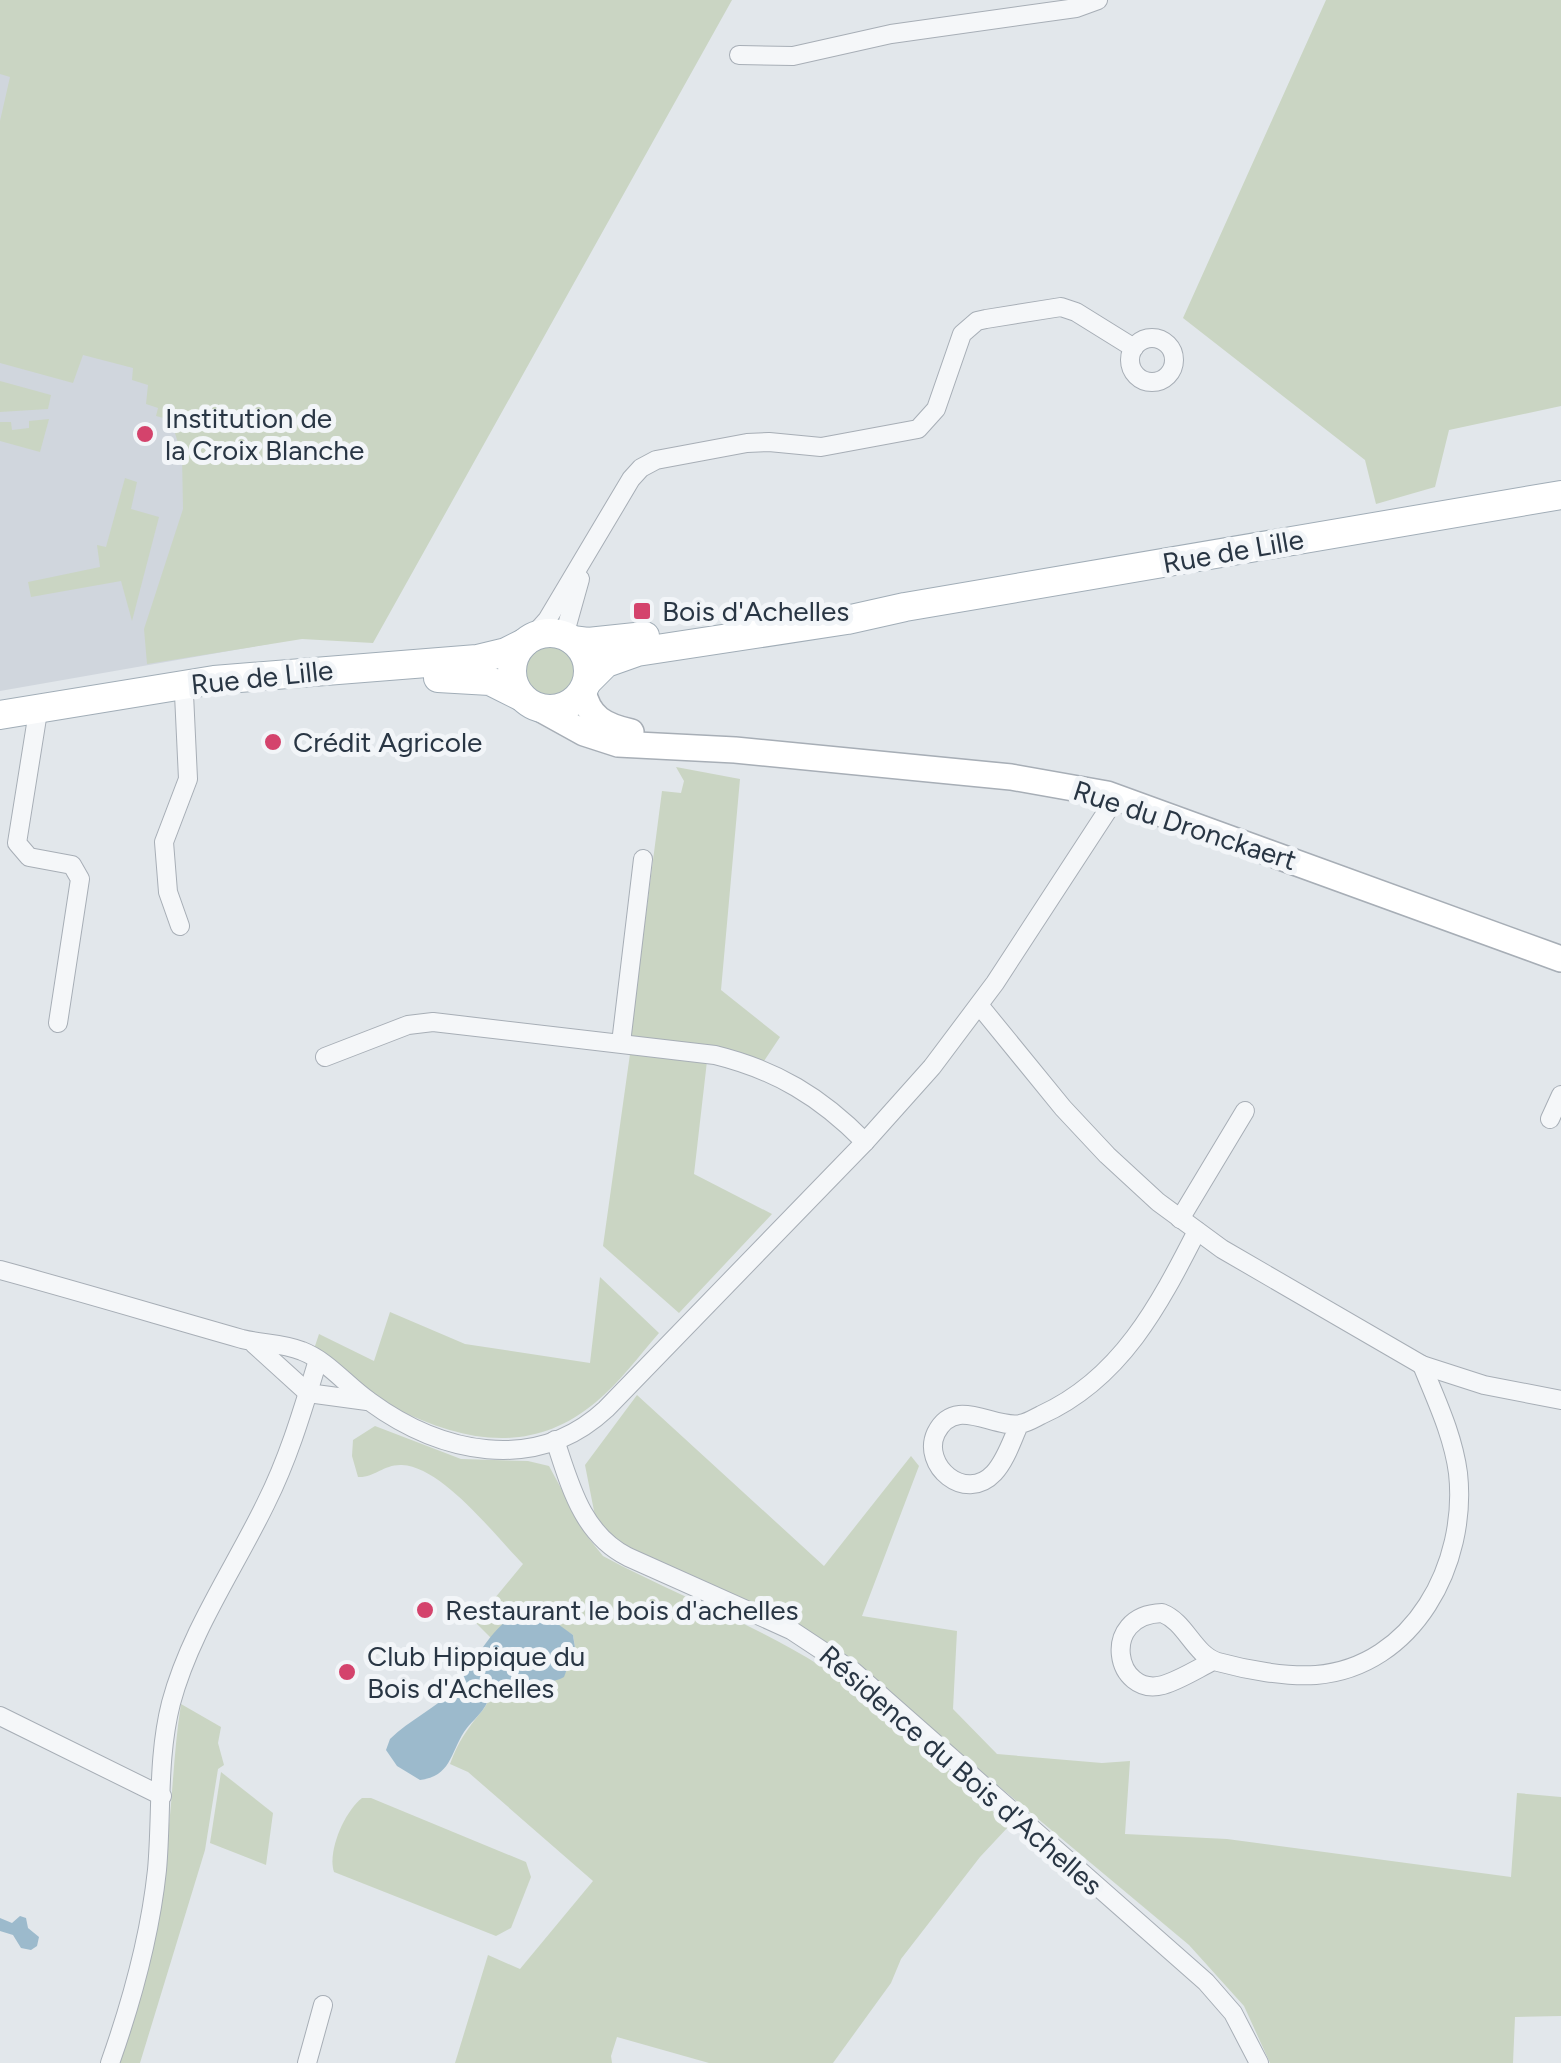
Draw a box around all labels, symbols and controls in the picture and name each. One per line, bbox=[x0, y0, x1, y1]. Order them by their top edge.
place label: Institution de la Croix Blanche bbox=[165, 401, 364, 467]
marker: Institution de la Croix Blanche bbox=[134, 423, 156, 445]
street label: Rue de Lille bbox=[1160, 522, 1306, 580]
place label: Bois d'Achelles bbox=[662, 594, 849, 628]
marker: Bois d'Achelles bbox=[631, 600, 653, 622]
street label: Rue de Lille bbox=[189, 653, 335, 701]
place label: Crédit Agricole bbox=[293, 725, 482, 759]
marker: Crédit Agricole bbox=[262, 731, 284, 753]
street label: Rue du Dronckaert bbox=[1069, 773, 1301, 877]
place label: Restaurant le bois d'achelles bbox=[445, 1593, 799, 1627]
marker: Restaurant le bois d'achelles bbox=[414, 1599, 436, 1621]
street label: Résidence du Bois d'Achelles bbox=[813, 1638, 1109, 1902]
place label: Club Hippique du Bois d'Achelles bbox=[367, 1639, 585, 1705]
marker: Club Hippique du Bois d'Achelles bbox=[336, 1661, 358, 1683]

